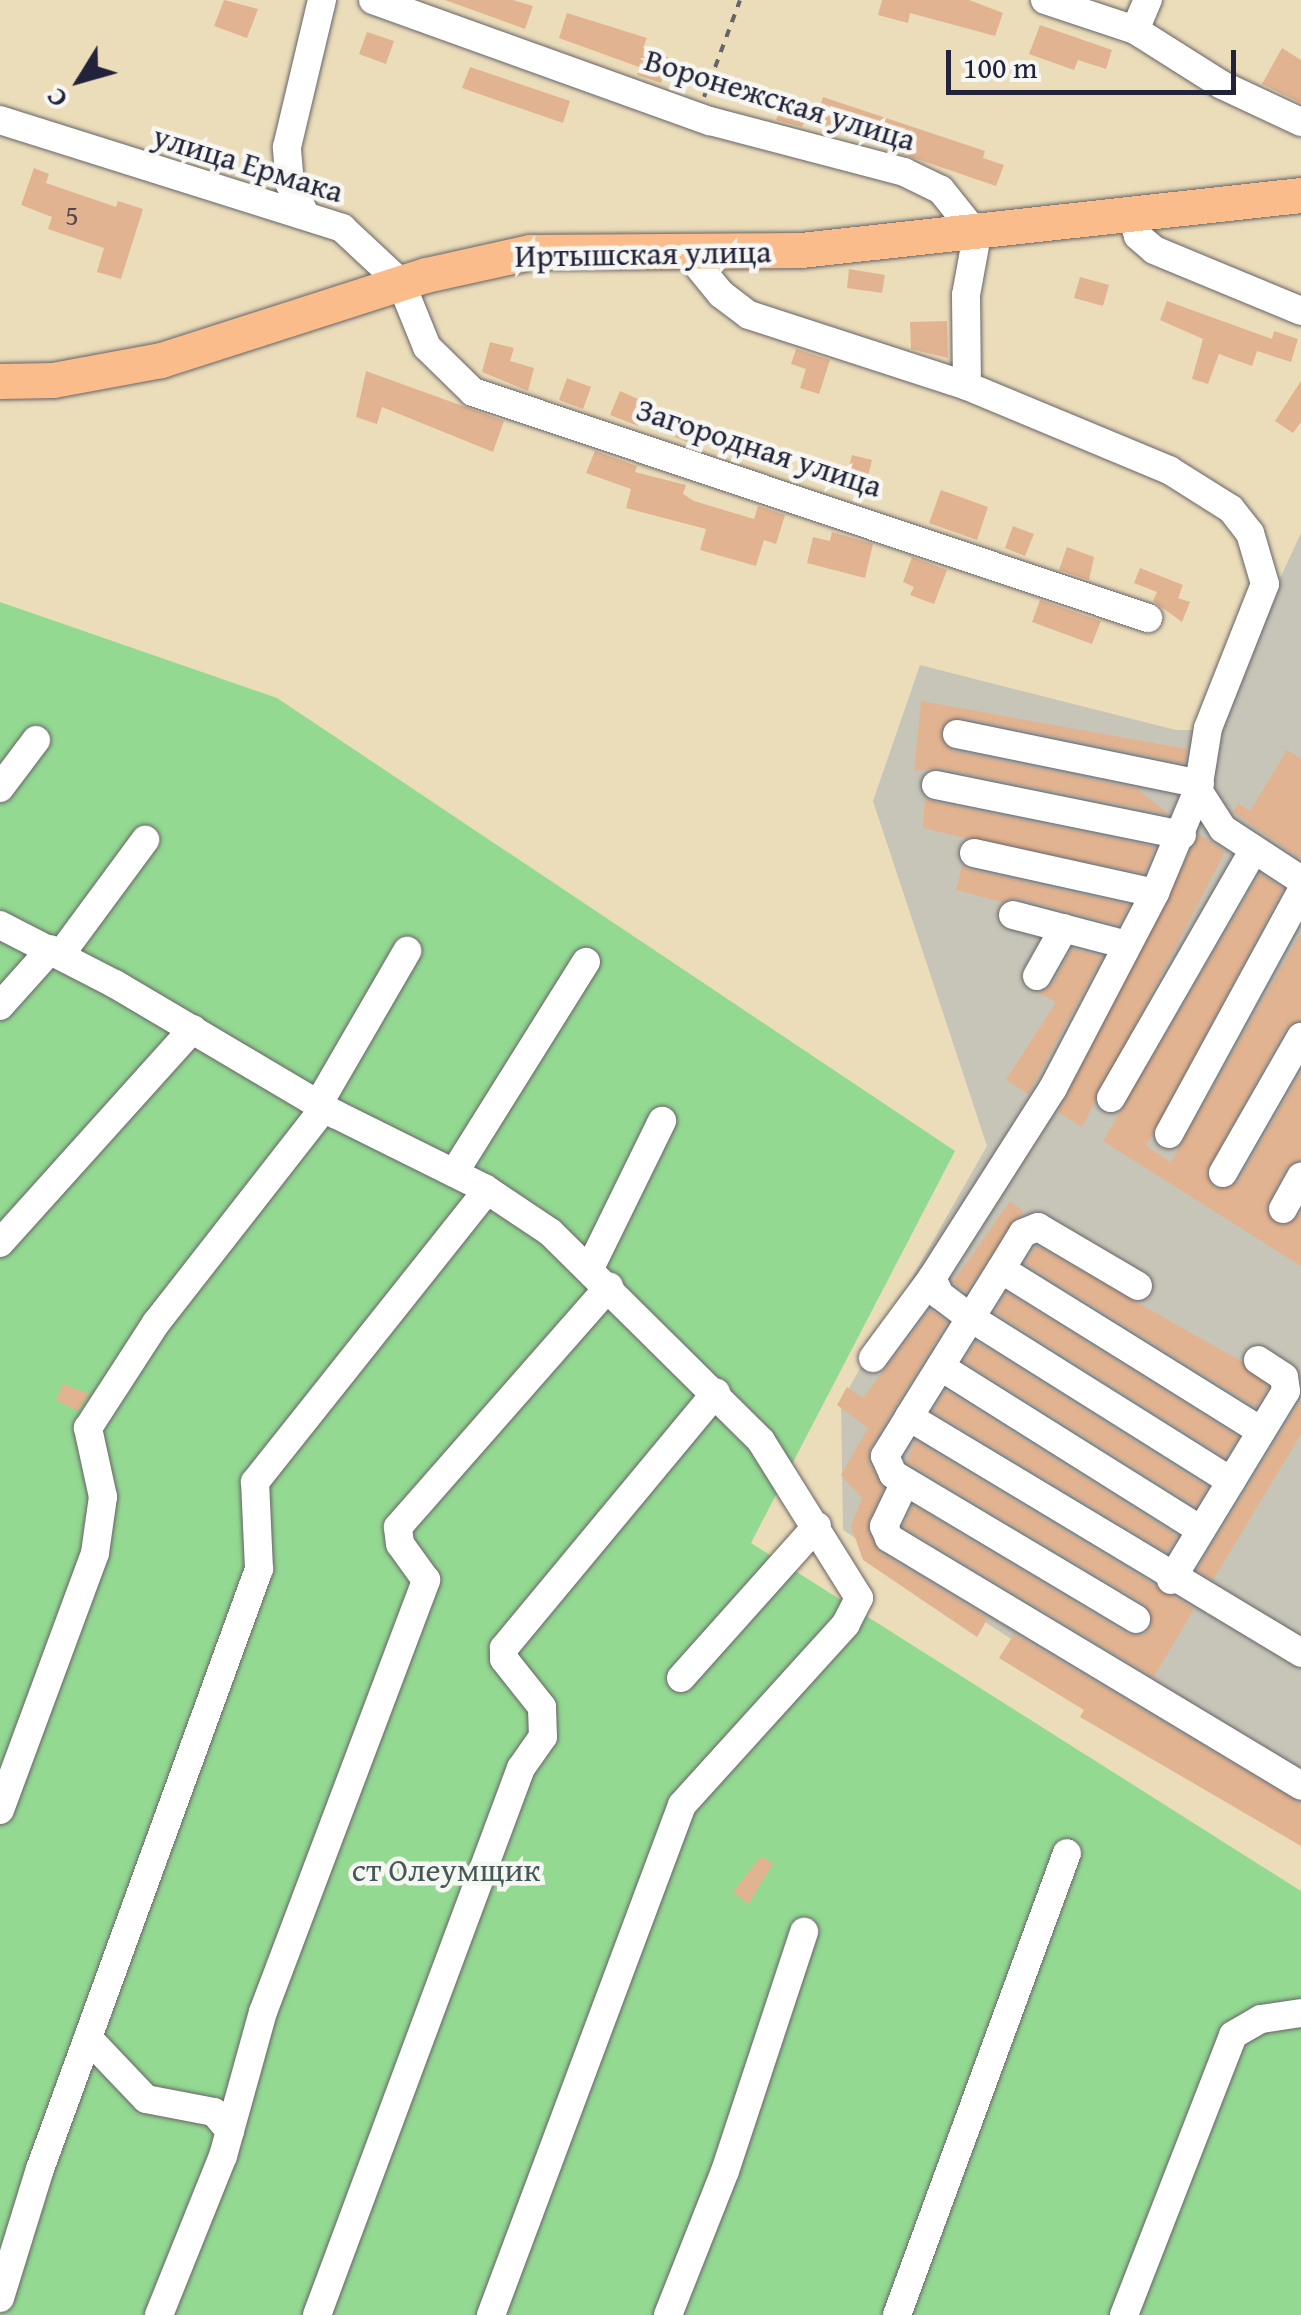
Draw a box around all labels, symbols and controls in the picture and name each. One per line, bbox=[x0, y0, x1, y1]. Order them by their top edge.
north arrow bbox=[30, 30, 130, 130]
scale bar bbox=[951, 30, 1241, 92]
street label: Воронежская улица bbox=[640, 41, 920, 159]
text: 100 m bbox=[963, 45, 1037, 89]
text: С bbox=[35, 80, 77, 117]
street label: улица Ермака bbox=[148, 117, 348, 211]
house number: 5 bbox=[65, 198, 79, 232]
street label: Иртышская улица bbox=[514, 233, 772, 275]
street label: Загородная улица bbox=[631, 390, 887, 506]
park label: ст Олеумщик bbox=[352, 1851, 540, 1889]

